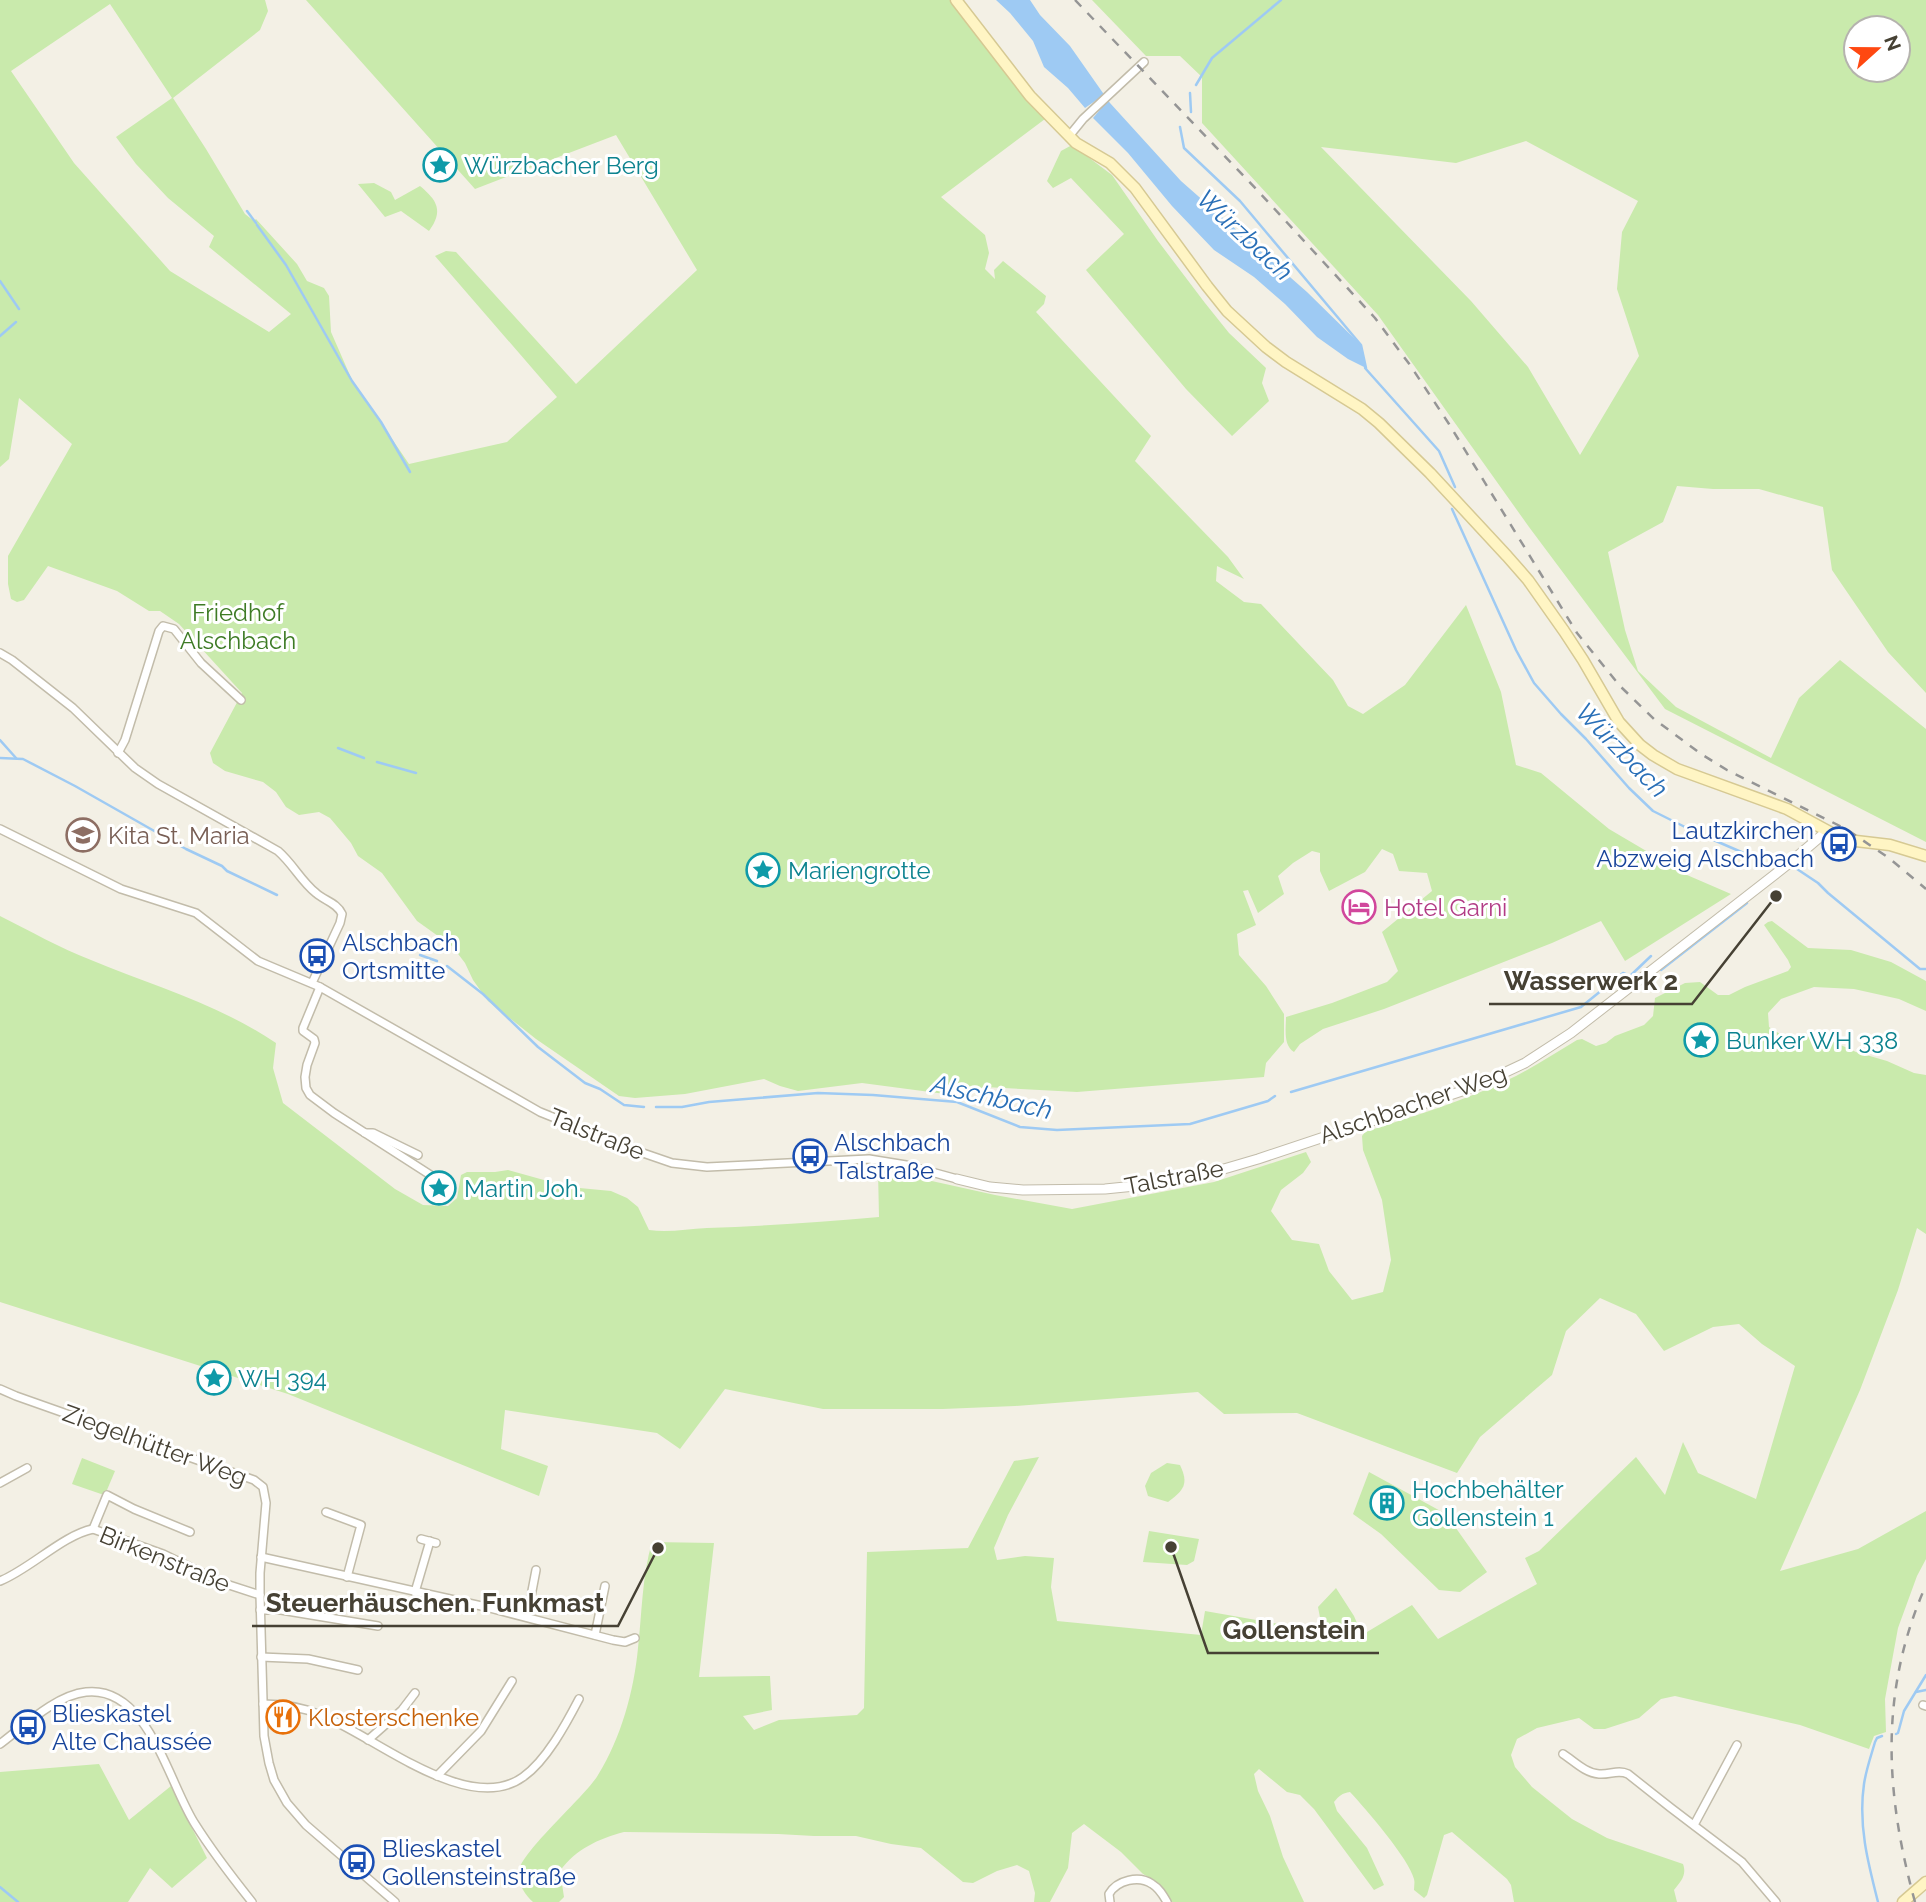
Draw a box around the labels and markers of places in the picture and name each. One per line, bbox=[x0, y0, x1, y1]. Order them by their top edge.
place icon: Würzbacher Berg bbox=[421, 146, 459, 184]
place label: Würzbacher Berg bbox=[464, 151, 659, 180]
school or university icon: Kita St. Maria bbox=[64, 816, 102, 854]
place label: Lautzkirchen Abzweig Alschbach bbox=[1596, 816, 1814, 873]
place label: Kita St. Maria bbox=[108, 821, 250, 850]
bus stop icon: Lautzkirchen Abzweig Alschbach bbox=[1820, 825, 1858, 863]
place icon: Mariengrotte bbox=[744, 851, 782, 889]
place label: Mariengrotte bbox=[788, 856, 931, 885]
hotel icon: Hotel Garni bbox=[1340, 888, 1378, 926]
place label: Hotel Garni bbox=[1384, 893, 1507, 922]
place label: Alschbach Ortsmitte bbox=[342, 928, 459, 985]
bus stop icon: Alschbach Ortsmitte bbox=[298, 937, 336, 975]
callout: Wasserwerk 2 bbox=[1489, 957, 1692, 1004]
place icon: Bunker WH 338 bbox=[1682, 1021, 1720, 1059]
place label: Bunker WH 338 bbox=[1726, 1026, 1898, 1055]
place label: Alschbach Talstraße bbox=[834, 1128, 951, 1185]
bus stop icon: Alschbach Talstraße bbox=[791, 1137, 829, 1175]
place icon: Martin Joh. bbox=[420, 1169, 458, 1207]
place label: Martin Joh. bbox=[464, 1174, 583, 1203]
place icon: WH 394 bbox=[195, 1359, 233, 1397]
place label: WH 394 bbox=[238, 1364, 327, 1393]
place label: Hochbehälter Gollenstein 1 bbox=[1412, 1475, 1564, 1532]
building icon: Hochbehälter Gollenstein 1 bbox=[1368, 1484, 1406, 1522]
callout: Steuerhäuschen. Funkmast bbox=[252, 1579, 618, 1626]
callout: Gollenstein bbox=[1208, 1606, 1379, 1653]
restaurant icon: Klosterschenke bbox=[264, 1698, 302, 1736]
place label: Blieskastel Alte Chaussée bbox=[52, 1699, 212, 1756]
place label: Klosterschenke bbox=[308, 1703, 479, 1732]
bus stop icon: Blieskastel Alte Chaussée bbox=[9, 1708, 47, 1746]
place label: Blieskastel Gollensteinstraße bbox=[382, 1834, 576, 1891]
bus stop icon: Blieskastel Gollensteinstraße bbox=[338, 1843, 376, 1881]

